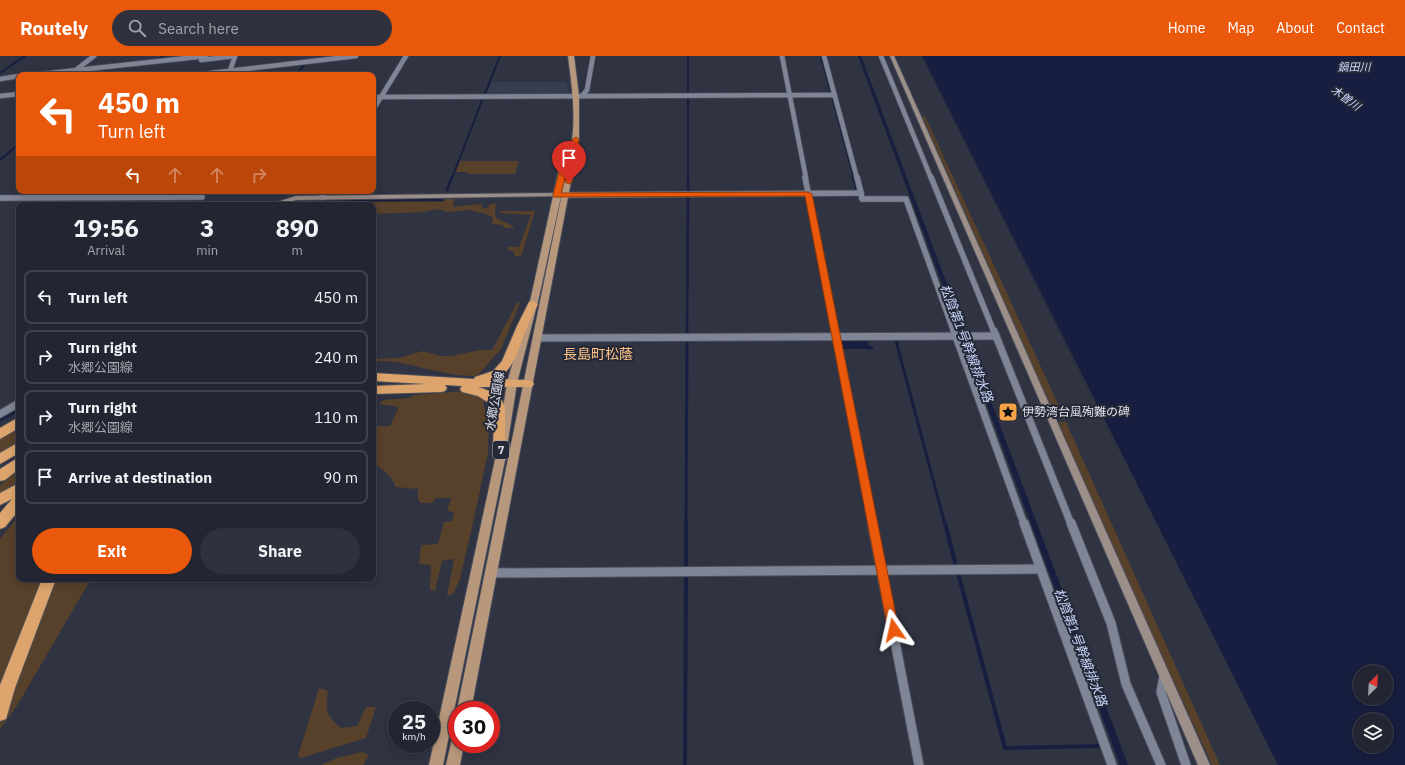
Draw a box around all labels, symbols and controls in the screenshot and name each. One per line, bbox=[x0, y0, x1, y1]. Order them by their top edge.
search box bbox=[112, 10, 392, 46]
text: Routely bbox=[20, 16, 88, 40]
icon: search bbox=[126, 17, 148, 39]
text: Search here bbox=[158, 19, 239, 38]
text: Home bbox=[1168, 19, 1205, 37]
text: Map bbox=[1227, 19, 1254, 37]
text: About bbox=[1276, 19, 1314, 37]
text: Contact bbox=[1336, 19, 1385, 37]
water label: 鍋田川 bbox=[1338, 60, 1371, 74]
water label: 木曽川 bbox=[1329, 83, 1364, 114]
text: 450 m bbox=[98, 84, 180, 121]
icon: left bbox=[32, 88, 84, 140]
text: Turn left bbox=[98, 120, 166, 143]
pin bbox=[552, 141, 586, 182]
icon: arrive bbox=[558, 147, 580, 169]
icon: left bbox=[122, 164, 144, 186]
icon: ahead bbox=[164, 164, 186, 186]
icon: ahead bbox=[206, 164, 228, 186]
icon: right bbox=[248, 164, 270, 186]
text: 19:56 bbox=[73, 212, 139, 244]
text: 3 bbox=[200, 212, 214, 244]
text: 890 bbox=[275, 212, 319, 244]
text: Arrival bbox=[87, 242, 125, 259]
text: min bbox=[196, 242, 218, 259]
text: m bbox=[291, 242, 303, 259]
water label: 松陰第1号幹線排水路 bbox=[936, 282, 997, 405]
icon: left bbox=[34, 286, 56, 308]
text: Turn left bbox=[68, 288, 128, 307]
text: 450 m bbox=[314, 288, 358, 307]
text: Turn right bbox=[68, 338, 137, 357]
district label: 長島町松蔭 bbox=[563, 345, 633, 363]
icon: right bbox=[34, 346, 56, 368]
text: 240 m bbox=[314, 348, 358, 367]
text: 水郷公園線 bbox=[68, 359, 133, 376]
street label: 水郷公園線 bbox=[482, 370, 507, 432]
text: Turn right bbox=[68, 398, 137, 417]
place icon: 伊勢湾台風殉難の碑 bbox=[997, 401, 1019, 423]
place label: 伊勢湾台風殉難の碑 bbox=[1022, 404, 1130, 419]
icon: right bbox=[34, 406, 56, 428]
text: 110 m bbox=[314, 408, 358, 427]
text: 水郷公園線 bbox=[68, 419, 133, 436]
road number: 7 bbox=[493, 441, 509, 459]
icon: arrive bbox=[34, 466, 56, 488]
text: Arrive at destination bbox=[68, 468, 212, 487]
text: 90 m bbox=[323, 468, 358, 487]
button: Exit bbox=[32, 528, 192, 574]
button: Share bbox=[200, 528, 360, 574]
water label: 松陰第1号幹線排水路 bbox=[1050, 586, 1111, 709]
position arrow bbox=[873, 609, 915, 651]
north arrow bbox=[1353, 665, 1393, 705]
map controls bbox=[1353, 665, 1393, 753]
speed limit sign: 30 bbox=[448, 701, 500, 753]
text: 25 bbox=[402, 708, 426, 735]
button: layers bbox=[1353, 713, 1393, 753]
text: km/h bbox=[402, 730, 426, 743]

